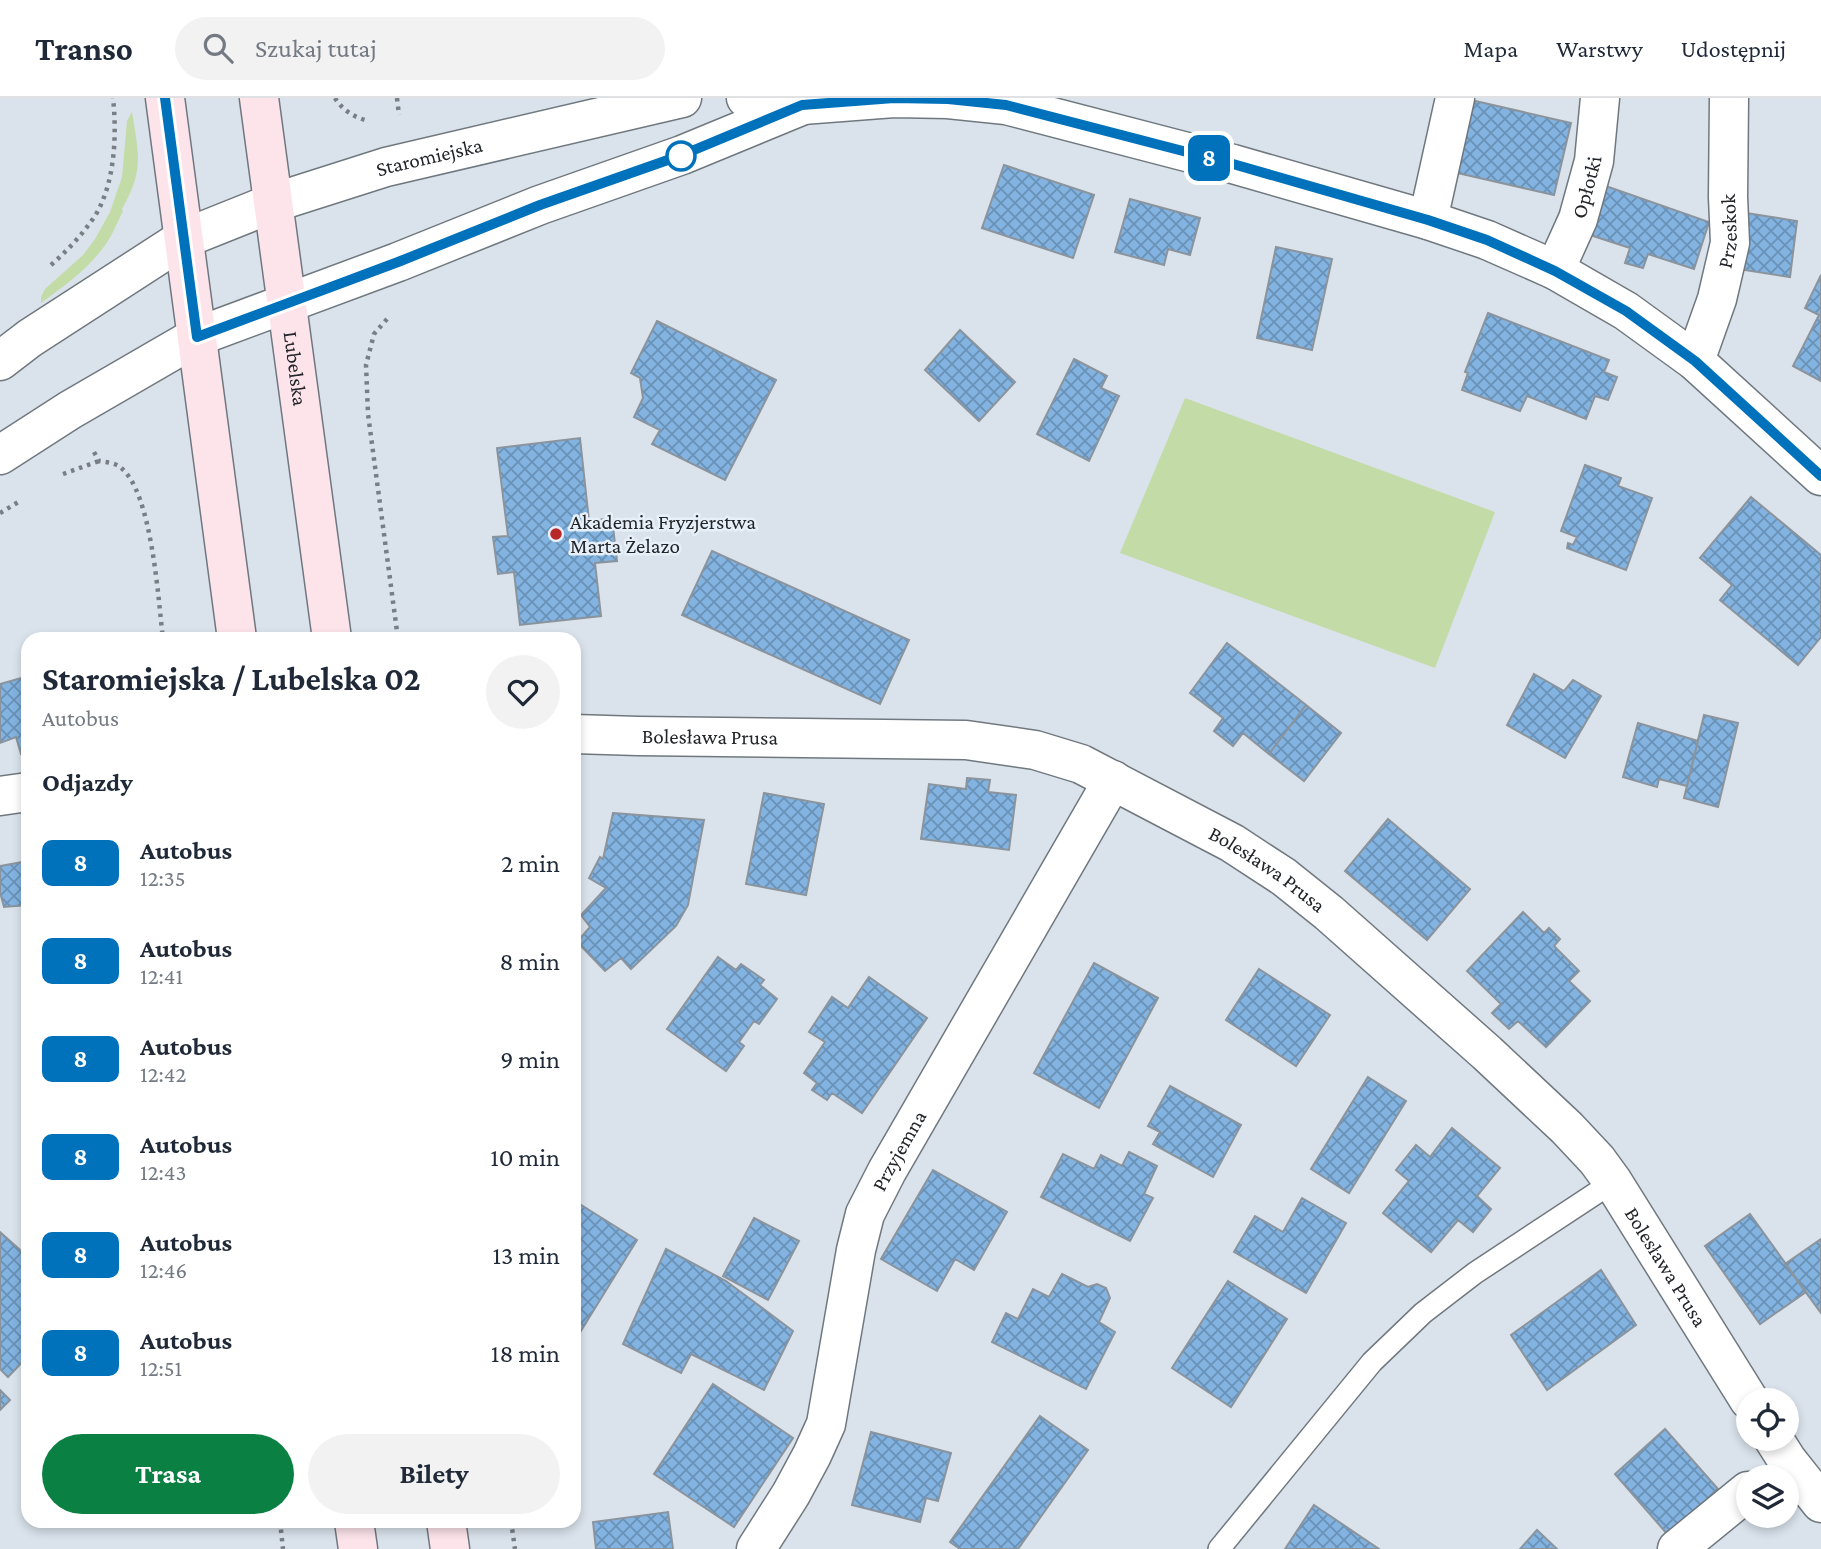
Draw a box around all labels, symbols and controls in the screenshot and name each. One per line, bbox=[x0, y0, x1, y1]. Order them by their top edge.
search box bbox=[175, 17, 665, 80]
icon: search bbox=[199, 29, 237, 67]
text: Transo bbox=[35, 30, 133, 67]
text: Szukaj tutaj bbox=[255, 34, 377, 63]
text: Mapa bbox=[1463, 35, 1518, 62]
text: Warstwy bbox=[1556, 35, 1643, 62]
text: Udostępnij bbox=[1681, 35, 1786, 62]
street label: Staromiejska bbox=[373, 133, 485, 181]
line badge: 8 bbox=[1186, 135, 1232, 181]
unlabelled marker bbox=[666, 141, 696, 171]
text: 8 bbox=[1202, 144, 1216, 171]
street label: Opłotki bbox=[1567, 155, 1606, 221]
street label: Przeskok bbox=[1713, 193, 1742, 271]
street label: Lubelska bbox=[279, 330, 312, 408]
place label: Akademia Fryzjerstwa Marta Żelazo bbox=[570, 510, 756, 558]
marker: Akademia Fryzjerstwa Marta Żelazo bbox=[548, 526, 564, 542]
button: heart bbox=[486, 655, 560, 729]
text: Staromiejska / Lubelska 02 bbox=[42, 660, 421, 697]
text: Autobus bbox=[42, 705, 119, 731]
street label: Bolesława Prusa bbox=[642, 724, 778, 750]
text: Odjazdy bbox=[42, 768, 133, 797]
street label: Bolesława Prusa bbox=[1205, 821, 1331, 918]
text: Autobus bbox=[140, 836, 232, 865]
text: 8 bbox=[74, 849, 87, 876]
text: 2 min bbox=[501, 849, 560, 878]
text: 12:35 bbox=[140, 865, 186, 891]
text: Autobus bbox=[140, 934, 232, 963]
text: 8 bbox=[74, 947, 87, 974]
text: 8 min bbox=[499, 947, 560, 976]
text: 12:41 bbox=[140, 963, 183, 989]
text: Autobus bbox=[140, 1032, 232, 1061]
text: 8 bbox=[74, 1045, 87, 1072]
text: 9 min bbox=[500, 1045, 560, 1074]
text: 12:42 bbox=[140, 1061, 186, 1087]
street label: Przyjemna bbox=[867, 1106, 932, 1195]
text: Autobus bbox=[140, 1130, 232, 1159]
text: 8 bbox=[74, 1143, 87, 1170]
text: 10 min bbox=[490, 1143, 560, 1172]
text: 12:43 bbox=[140, 1159, 186, 1185]
street label: Bolesława Prusa bbox=[1620, 1203, 1712, 1331]
text: Autobus bbox=[140, 1228, 232, 1257]
text: 8 bbox=[74, 1241, 87, 1268]
text: 13 min bbox=[492, 1241, 560, 1270]
text: 12:46 bbox=[140, 1257, 187, 1283]
text: Autobus bbox=[140, 1326, 232, 1355]
text: 8 bbox=[74, 1339, 87, 1366]
text: 18 min bbox=[491, 1339, 560, 1368]
text: 12:51 bbox=[140, 1355, 182, 1381]
map controls bbox=[1736, 1388, 1799, 1528]
button: locate bbox=[1736, 1388, 1799, 1451]
button: Trasa bbox=[42, 1434, 294, 1514]
button: Bilety bbox=[308, 1434, 560, 1514]
button: layers bbox=[1736, 1465, 1799, 1528]

